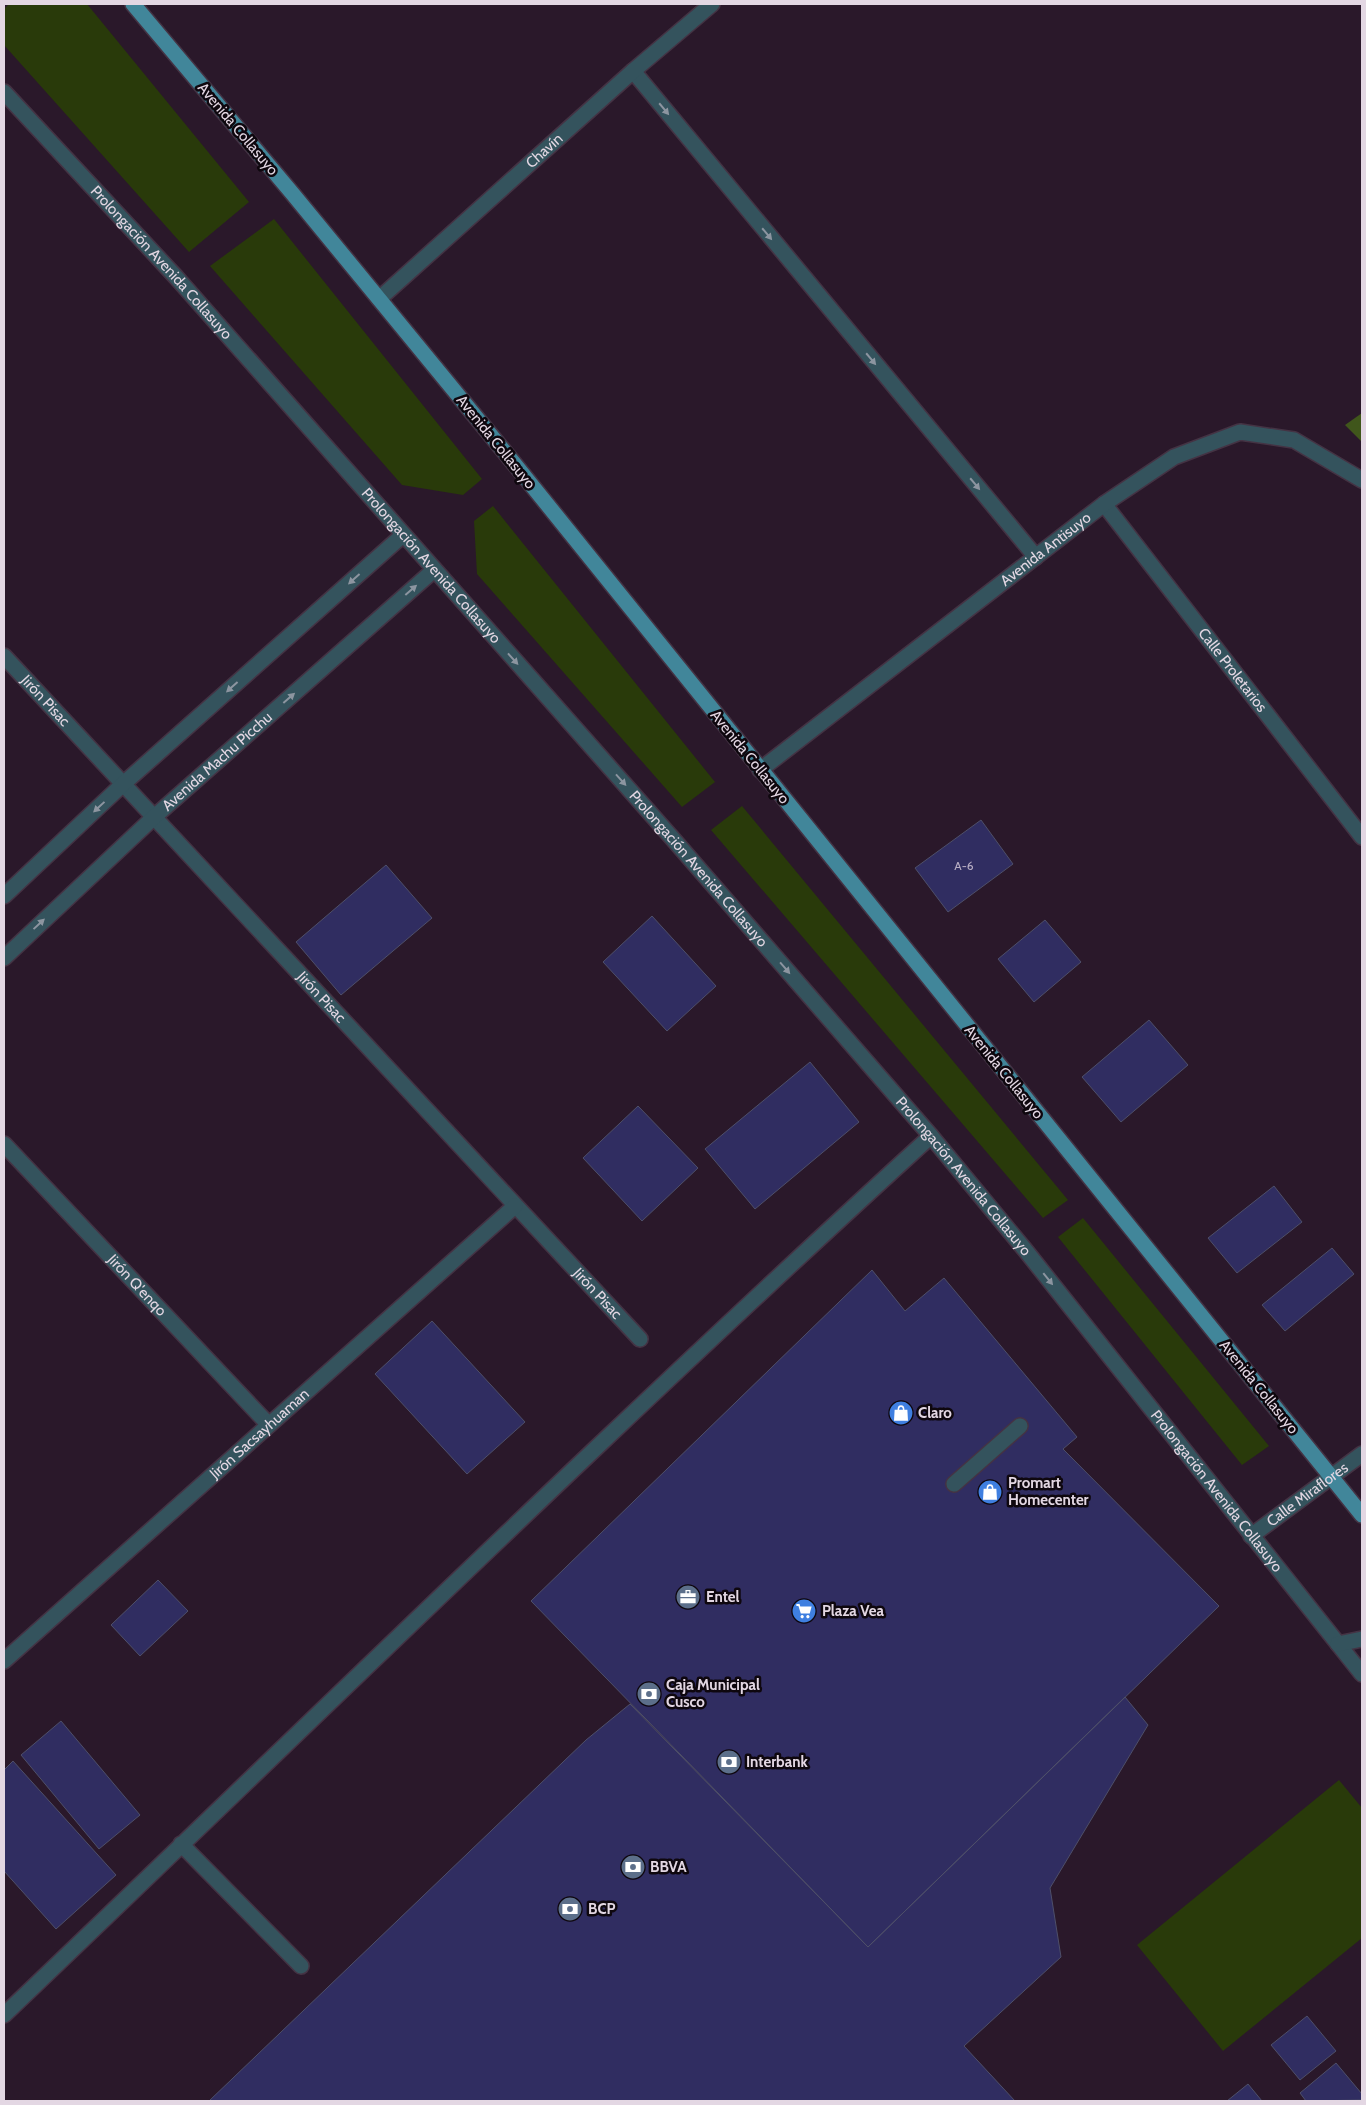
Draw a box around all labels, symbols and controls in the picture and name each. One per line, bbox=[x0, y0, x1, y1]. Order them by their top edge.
street label: Avenida Collasuyo bbox=[194, 79, 282, 179]
one-way arrow bbox=[658, 102, 669, 115]
street label: Chavín bbox=[522, 130, 566, 172]
street label: Prolongación Avenida Collasuyo bbox=[87, 182, 236, 343]
one-way arrow bbox=[762, 227, 773, 240]
one-way arrow bbox=[866, 352, 877, 365]
street label: Avenida Collasuyo bbox=[453, 391, 539, 493]
one-way arrow bbox=[969, 478, 980, 490]
street label: Prolongación Avenida Collasuyo bbox=[358, 484, 505, 647]
street label: Avenida Antisuyo bbox=[997, 509, 1094, 590]
one-way arrow bbox=[348, 573, 360, 585]
one-way arrow bbox=[404, 584, 416, 596]
street label: Calle Proletarios bbox=[1194, 624, 1271, 716]
one-way arrow bbox=[507, 652, 518, 665]
street label: Jirón Pisac bbox=[17, 671, 74, 730]
one-way arrow bbox=[227, 681, 239, 693]
one-way arrow bbox=[282, 692, 295, 703]
street label: Avenida Collasuyo bbox=[707, 706, 793, 808]
street label: Avenida Machu Picchu bbox=[158, 708, 276, 815]
one-way arrow bbox=[615, 773, 627, 785]
street label: Prolongación Avenida Collasuyo bbox=[625, 787, 772, 951]
one-way arrow bbox=[93, 801, 105, 813]
house number: A-6 bbox=[954, 858, 974, 873]
one-way arrow bbox=[33, 918, 45, 930]
one-way arrow bbox=[779, 962, 791, 974]
street label: Jirón Pisac bbox=[293, 967, 350, 1026]
street label: Avenida Collasuyo bbox=[961, 1021, 1047, 1123]
street label: Prolongación Avenida Collasuyo bbox=[892, 1093, 1035, 1259]
street label: Jirón Q'enqo bbox=[103, 1250, 170, 1320]
street label: Jirón Pisac bbox=[569, 1263, 626, 1323]
one-way arrow bbox=[1043, 1273, 1053, 1286]
street label: Avenida Collasuyo bbox=[1216, 1336, 1302, 1438]
street label: Jirón Sacsayhuaman bbox=[205, 1385, 313, 1483]
shop icon: Claro bbox=[888, 1400, 914, 1426]
place label: Claro bbox=[918, 1404, 952, 1422]
street label: Prolongación Avenida Collasuyo bbox=[1147, 1407, 1286, 1576]
street label: Calle Miraflores bbox=[1263, 1458, 1352, 1530]
place label: Promart Homecenter bbox=[1008, 1474, 1089, 1509]
shop icon: Promart Homecenter bbox=[977, 1479, 1003, 1505]
office icon: Entel bbox=[675, 1584, 701, 1610]
place label: Entel bbox=[706, 1588, 740, 1606]
supermarket icon: Plaza Vea bbox=[791, 1598, 817, 1624]
place label: Plaza Vea bbox=[822, 1602, 884, 1620]
place label: Caja Municipal Cusco bbox=[666, 1676, 760, 1711]
bank icon: Caja Municipal Cusco bbox=[636, 1681, 662, 1707]
bank icon: Interbank bbox=[716, 1749, 742, 1775]
place label: Interbank bbox=[746, 1753, 808, 1771]
bank icon: BBVA bbox=[620, 1854, 646, 1880]
place label: BBVA bbox=[650, 1858, 687, 1876]
bank icon: BCP bbox=[557, 1896, 583, 1922]
place label: BCP bbox=[588, 1900, 616, 1918]

